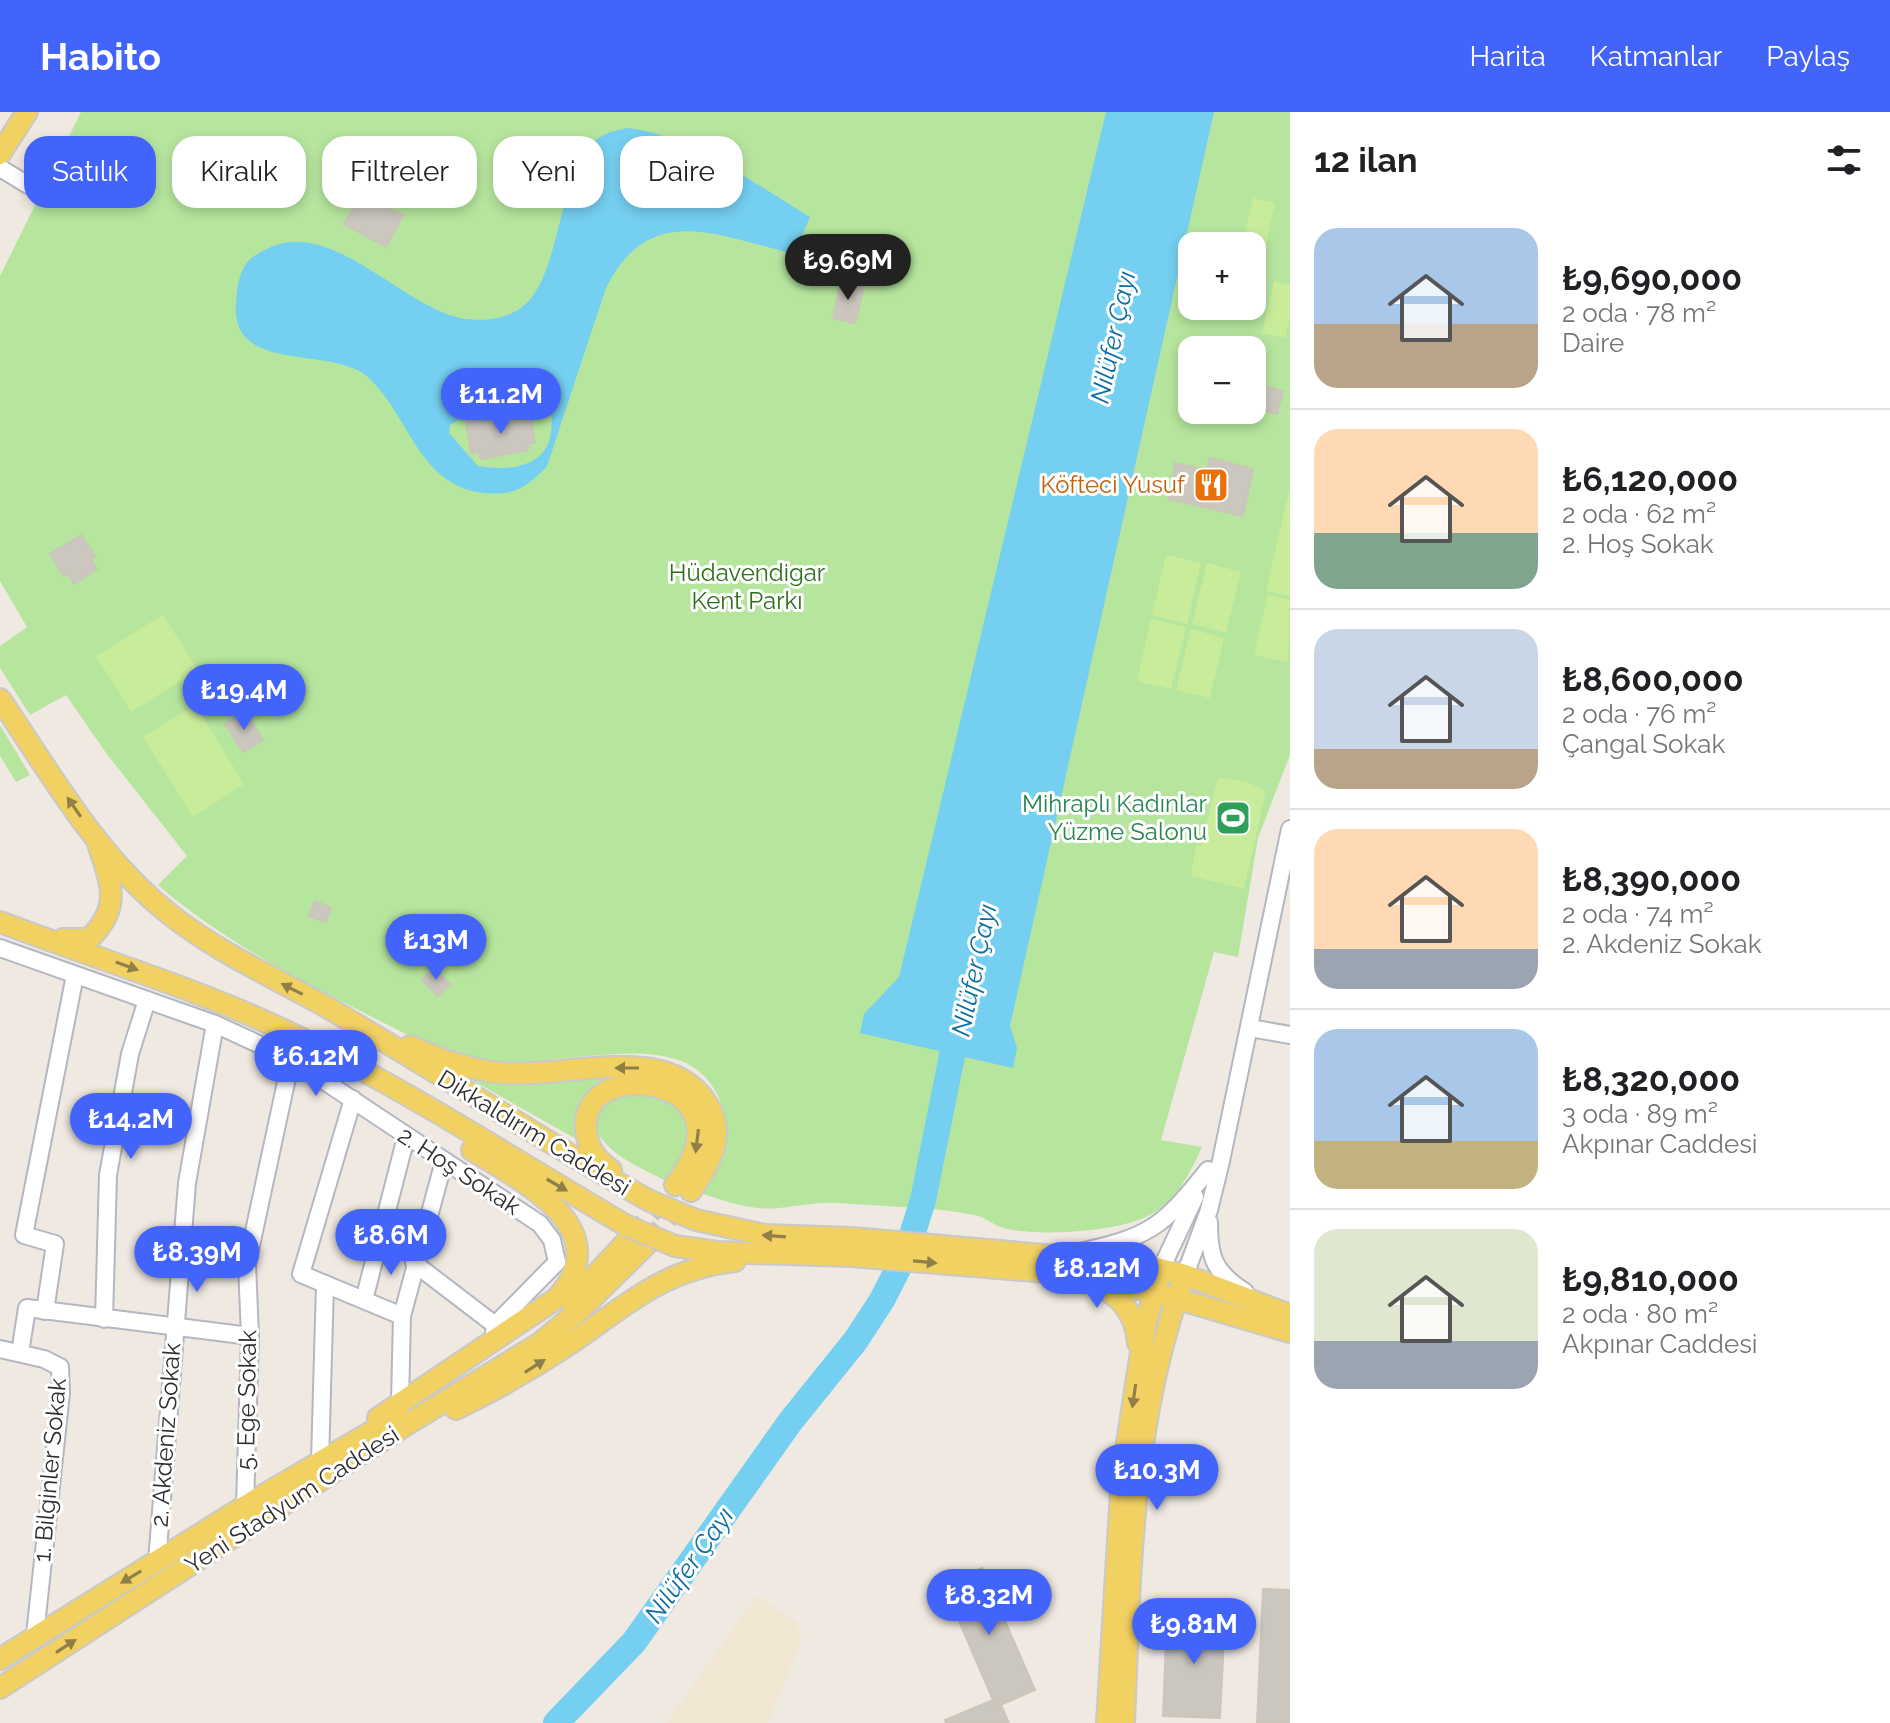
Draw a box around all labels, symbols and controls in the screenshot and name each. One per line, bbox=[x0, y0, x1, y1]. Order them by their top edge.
text: Habito bbox=[40, 34, 161, 79]
text: Harita bbox=[1469, 40, 1546, 73]
text: Katmanlar bbox=[1590, 40, 1722, 73]
text: Paylaş bbox=[1766, 40, 1850, 73]
chip: Satılık bbox=[24, 136, 156, 208]
chip: Kiralık bbox=[172, 136, 306, 208]
chip: Filtreler bbox=[322, 136, 477, 208]
chip: Yeni bbox=[493, 136, 604, 208]
chip: Daire bbox=[620, 136, 743, 208]
icon: filters bbox=[1822, 138, 1866, 182]
text: 12 ilan bbox=[1314, 140, 1418, 180]
map controls bbox=[1178, 232, 1266, 424]
button: + bbox=[1178, 232, 1266, 320]
pin: ₺9.69M bbox=[783, 234, 913, 302]
text: ₺9.69M bbox=[803, 245, 893, 275]
text: ₺9,690,000 bbox=[1562, 258, 1742, 298]
icon: home bbox=[1378, 260, 1474, 356]
water label: Nilüfer Çayı bbox=[1084, 268, 1142, 406]
text: 2 oda · 78 m² bbox=[1562, 298, 1716, 328]
text: Daire bbox=[1562, 328, 1624, 358]
button: − bbox=[1178, 336, 1266, 424]
pin: ₺11.2M bbox=[436, 368, 566, 436]
text: ₺11.2M bbox=[459, 379, 543, 409]
text: ₺6,120,000 bbox=[1562, 459, 1738, 499]
icon: home bbox=[1378, 461, 1474, 557]
restaurant icon: Köfteci Yusuf bbox=[1192, 466, 1230, 504]
place label: Köfteci Yusuf bbox=[1041, 470, 1186, 499]
text: 2 oda · 62 m² bbox=[1562, 499, 1716, 529]
text: 2. Hoş Sokak bbox=[1562, 529, 1714, 559]
park label: Hüdavendigar Kent Parkı bbox=[669, 558, 826, 615]
text: ₺8,600,000 bbox=[1562, 659, 1744, 699]
icon: home bbox=[1378, 661, 1474, 757]
pin: ₺19.4M bbox=[179, 664, 309, 732]
text: ₺19.4M bbox=[201, 675, 287, 705]
text: 2 oda · 76 m² bbox=[1562, 699, 1716, 729]
text: Çangal Sokak bbox=[1562, 729, 1725, 759]
place label: Mihraplı Kadınlar Yüzme Salonu bbox=[1022, 789, 1208, 846]
one-way arrow bbox=[67, 797, 82, 818]
sports icon: Mihraplı Kadınlar Yüzme Salonu bbox=[1214, 799, 1252, 837]
text: ₺8,390,000 bbox=[1562, 859, 1741, 899]
icon: home bbox=[1378, 861, 1474, 957]
text: 2 oda · 74 m² bbox=[1562, 899, 1714, 929]
water label: Nilüfer Çayı bbox=[945, 901, 1003, 1039]
pin: ₺13M bbox=[389, 914, 483, 982]
text: ₺13M bbox=[403, 925, 469, 955]
text: 2. Akdeniz Sokak bbox=[1562, 929, 1762, 959]
one-way arrow bbox=[115, 960, 139, 972]
one-way arrow bbox=[280, 983, 303, 996]
pin: ₺6.12M bbox=[251, 1030, 381, 1098]
text: ₺6.12M bbox=[272, 1041, 360, 1071]
text: ₺8,320,000 bbox=[1562, 1059, 1740, 1099]
icon: home bbox=[1378, 1061, 1474, 1157]
one-way arrow bbox=[614, 1062, 639, 1074]
street label: Dikkaldırım Caddesi bbox=[433, 1064, 636, 1202]
pin: ₺14.2M bbox=[66, 1093, 196, 1161]
text: 3 oda · 89 m² bbox=[1562, 1099, 1718, 1129]
text: ₺14.2M bbox=[88, 1104, 174, 1134]
street label: 2. Hoş Sokak bbox=[393, 1120, 526, 1221]
one-way arrow bbox=[690, 1128, 703, 1153]
text: Akpınar Caddesi bbox=[1562, 1129, 1757, 1159]
one-way arrow bbox=[546, 1178, 568, 1192]
pin: ₺8.6M bbox=[335, 1209, 447, 1277]
text: ₺8.6M bbox=[353, 1220, 429, 1250]
pin: ₺8.39M bbox=[132, 1226, 262, 1294]
one-way arrow bbox=[761, 1229, 786, 1242]
text: ₺8.39M bbox=[152, 1237, 242, 1267]
pin: ₺8.12M bbox=[1032, 1242, 1162, 1310]
text: ₺8.12M bbox=[1054, 1253, 1141, 1283]
one-way arrow bbox=[913, 1256, 938, 1269]
text: ₺9,810,000 bbox=[1562, 1259, 1739, 1299]
icon: home bbox=[1378, 1261, 1474, 1357]
text: 2 oda · 80 m² bbox=[1562, 1299, 1718, 1329]
street label: 5. Ege Sokak bbox=[231, 1329, 262, 1470]
text: Akpınar Caddesi bbox=[1562, 1329, 1757, 1359]
street label: 2. Akdeniz Sokak bbox=[145, 1342, 186, 1528]
one-way arrow bbox=[524, 1360, 546, 1374]
street label: 1. Bilginler Sokak bbox=[27, 1376, 72, 1563]
one-way arrow bbox=[1127, 1384, 1140, 1409]
street label: Yeni Stadyum Caddesi bbox=[179, 1420, 404, 1580]
pin: ₺10.3M bbox=[1092, 1444, 1222, 1512]
text: ₺10.3M bbox=[1113, 1455, 1201, 1485]
water label: Nilüfer Çayı bbox=[638, 1502, 740, 1628]
pin: ₺8.32M bbox=[924, 1569, 1054, 1637]
one-way arrow bbox=[120, 1570, 142, 1584]
text: ₺8.32M bbox=[945, 1580, 1033, 1610]
pin: ₺9.81M bbox=[1129, 1598, 1259, 1666]
text: ₺9.81M bbox=[1150, 1609, 1238, 1639]
one-way arrow bbox=[55, 1639, 77, 1653]

